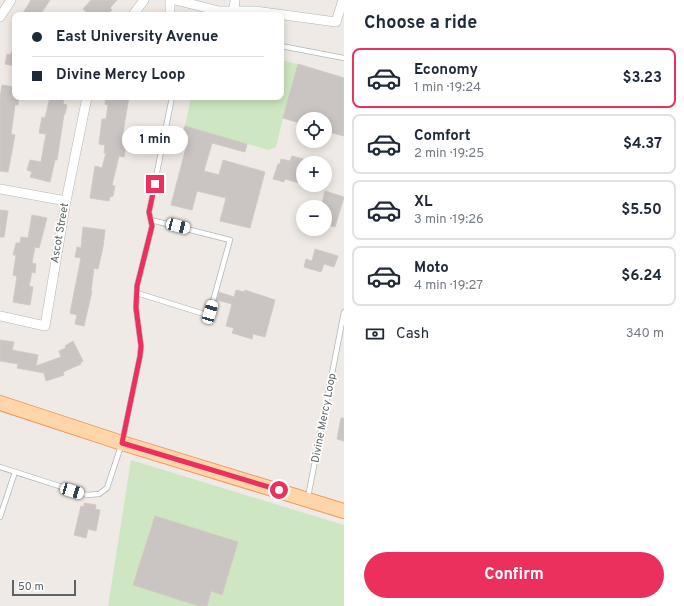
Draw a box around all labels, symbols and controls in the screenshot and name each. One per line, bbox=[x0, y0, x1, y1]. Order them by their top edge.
text: Choose a ride bbox=[364, 12, 477, 35]
text: East University Avenue bbox=[56, 28, 218, 47]
icon: car bbox=[366, 60, 402, 96]
text: Economy bbox=[414, 61, 478, 80]
text: Divine Mercy Loop bbox=[56, 66, 185, 85]
text: $3.23 bbox=[622, 69, 662, 88]
text: 1 min · 19:24 bbox=[414, 80, 481, 96]
map controls bbox=[296, 112, 332, 236]
button: locate bbox=[296, 112, 332, 148]
callout: 1 min bbox=[122, 126, 188, 154]
icon: car bbox=[366, 126, 402, 162]
text: Comfort bbox=[414, 127, 471, 146]
text: 1 min bbox=[139, 132, 171, 148]
text: $4.37 bbox=[623, 135, 662, 154]
text: 2 min · 19:25 bbox=[414, 146, 484, 162]
button: + bbox=[296, 156, 332, 192]
route end bbox=[146, 175, 164, 193]
icon: car bbox=[366, 192, 402, 228]
text: XL bbox=[414, 193, 432, 212]
button: − bbox=[296, 200, 332, 236]
text: $5.50 bbox=[621, 201, 662, 220]
street label: Ascot Street bbox=[48, 202, 72, 264]
text: 3 min · 19:26 bbox=[414, 212, 484, 228]
car bbox=[165, 217, 191, 235]
icon: car bbox=[366, 258, 402, 294]
text: Moto bbox=[414, 259, 449, 278]
text: $6.24 bbox=[621, 267, 662, 286]
text: 4 min · 19:27 bbox=[414, 278, 483, 294]
car bbox=[201, 299, 219, 325]
icon: cash bbox=[364, 323, 386, 345]
text: Cash bbox=[396, 325, 429, 344]
text: 340 m bbox=[626, 326, 664, 342]
street label: Divine Mercy Loop bbox=[308, 372, 340, 464]
route start bbox=[270, 481, 288, 499]
car bbox=[59, 482, 85, 500]
button: Confirm bbox=[364, 552, 664, 598]
scale bar bbox=[12, 578, 76, 597]
text: 50 m bbox=[18, 580, 44, 594]

